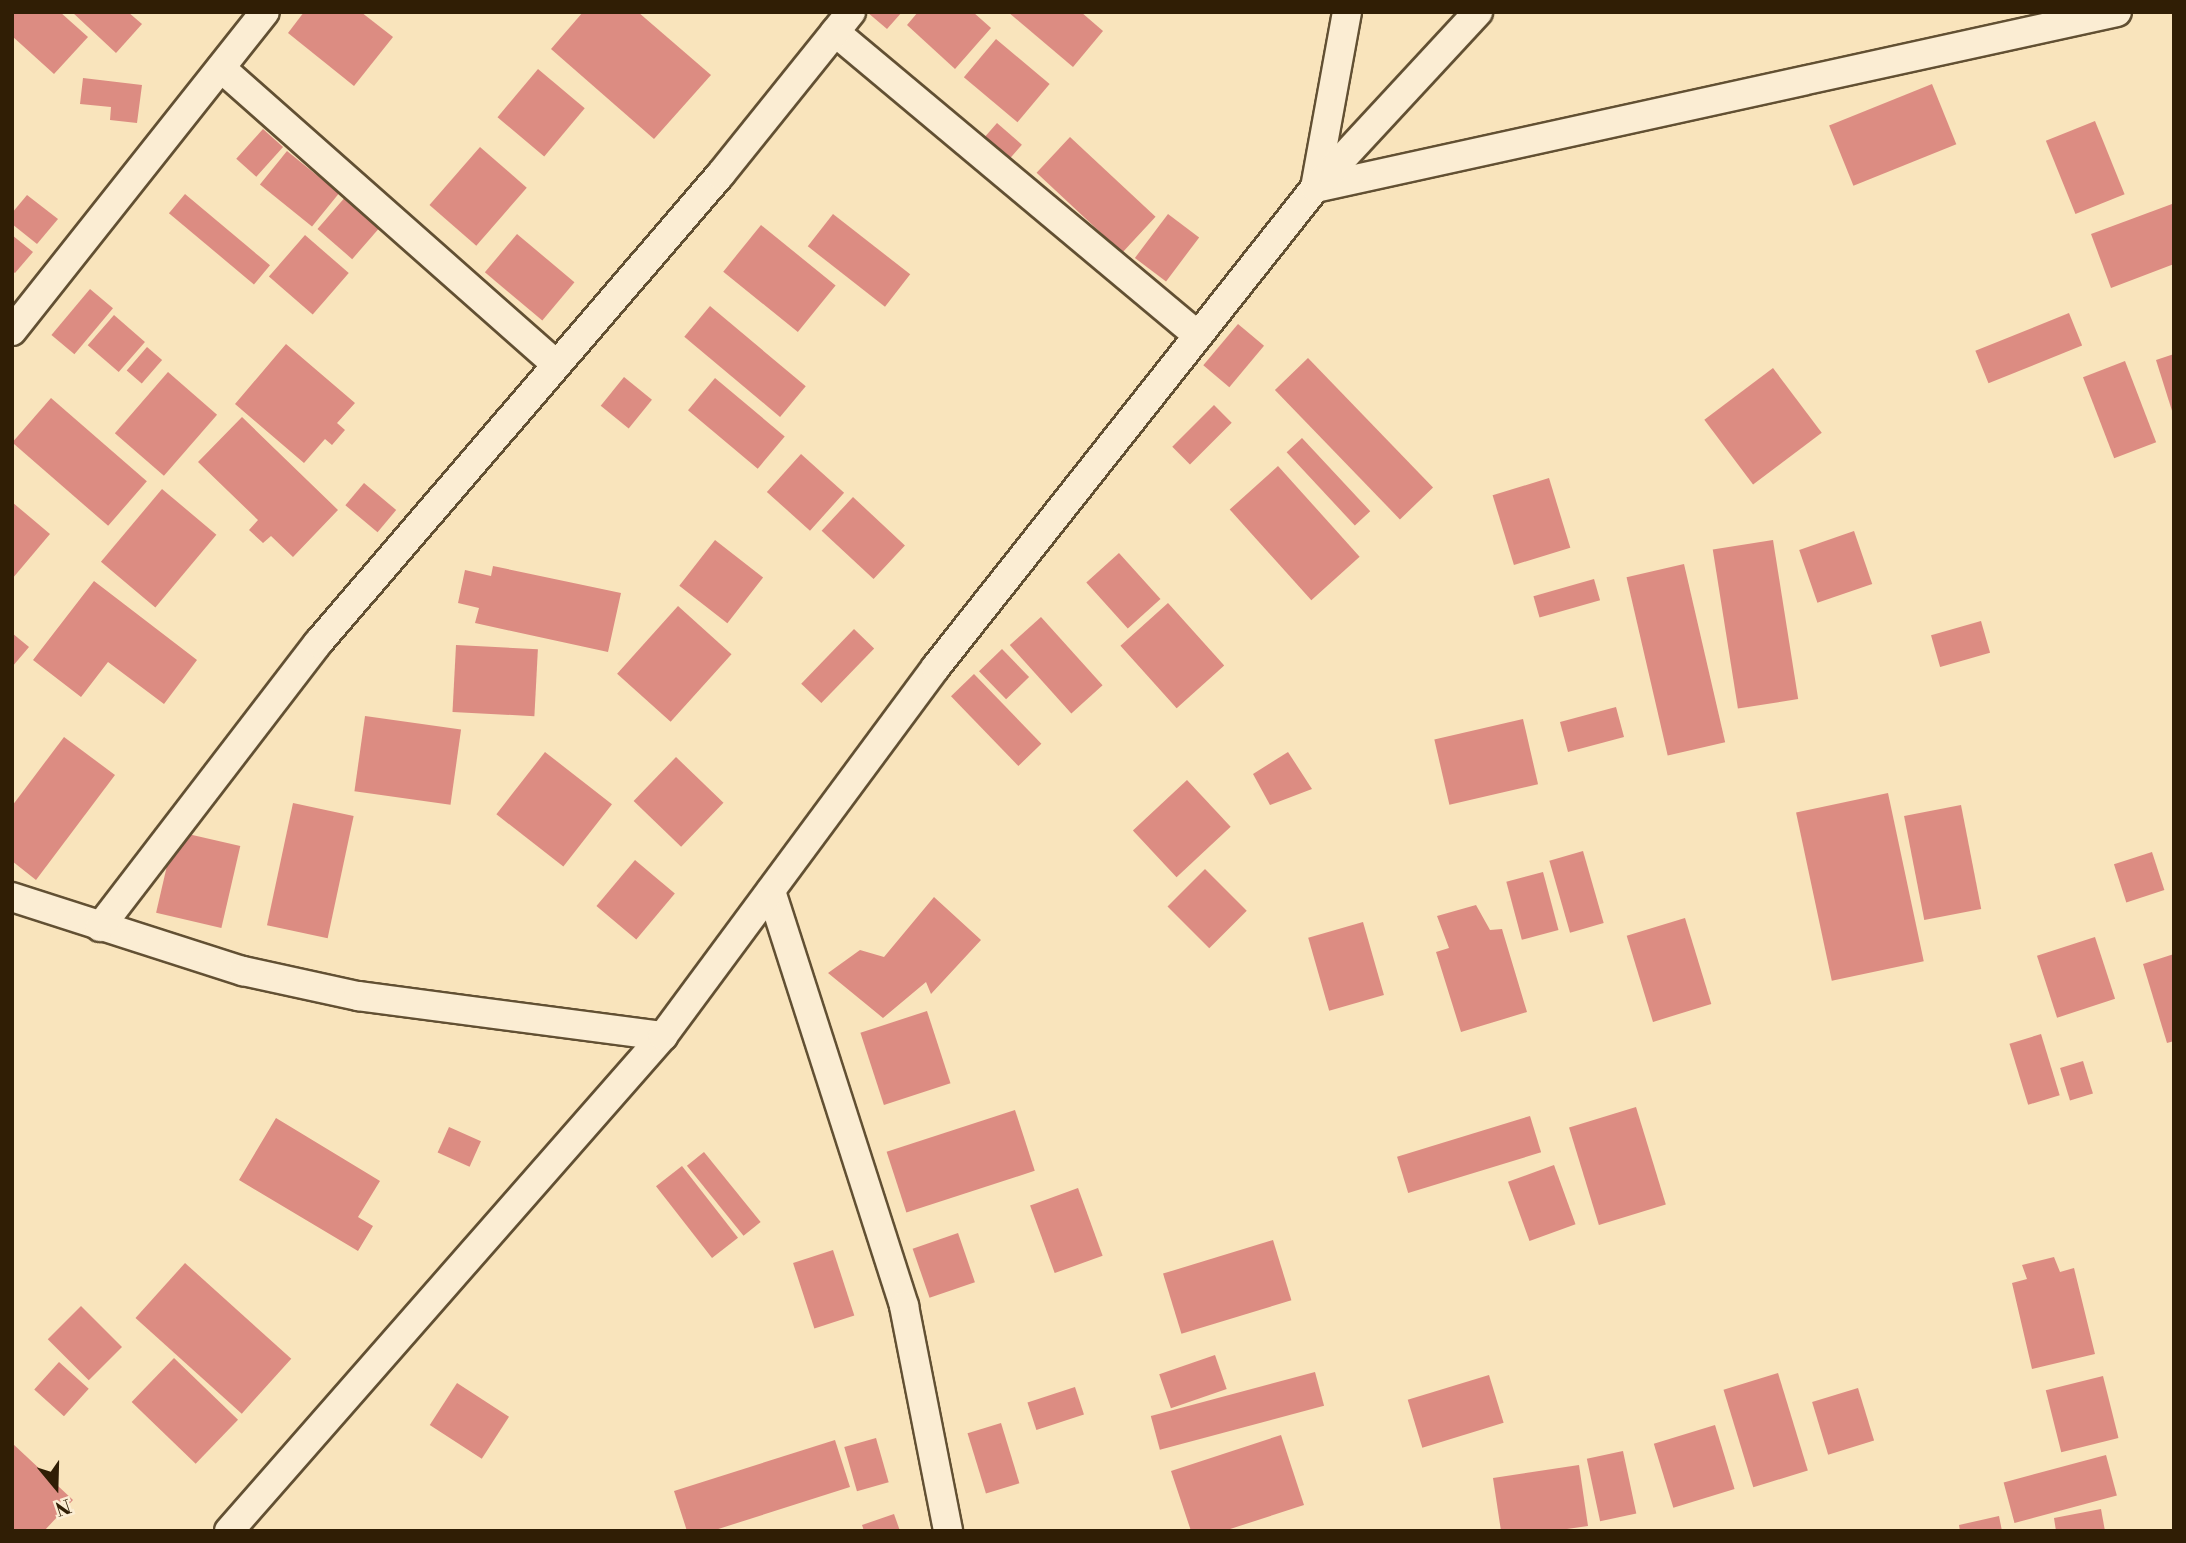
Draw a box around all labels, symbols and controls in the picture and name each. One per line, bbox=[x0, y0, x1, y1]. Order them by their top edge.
north arrow bbox=[21, 1452, 91, 1522]
text: N bbox=[52, 1493, 74, 1521]

